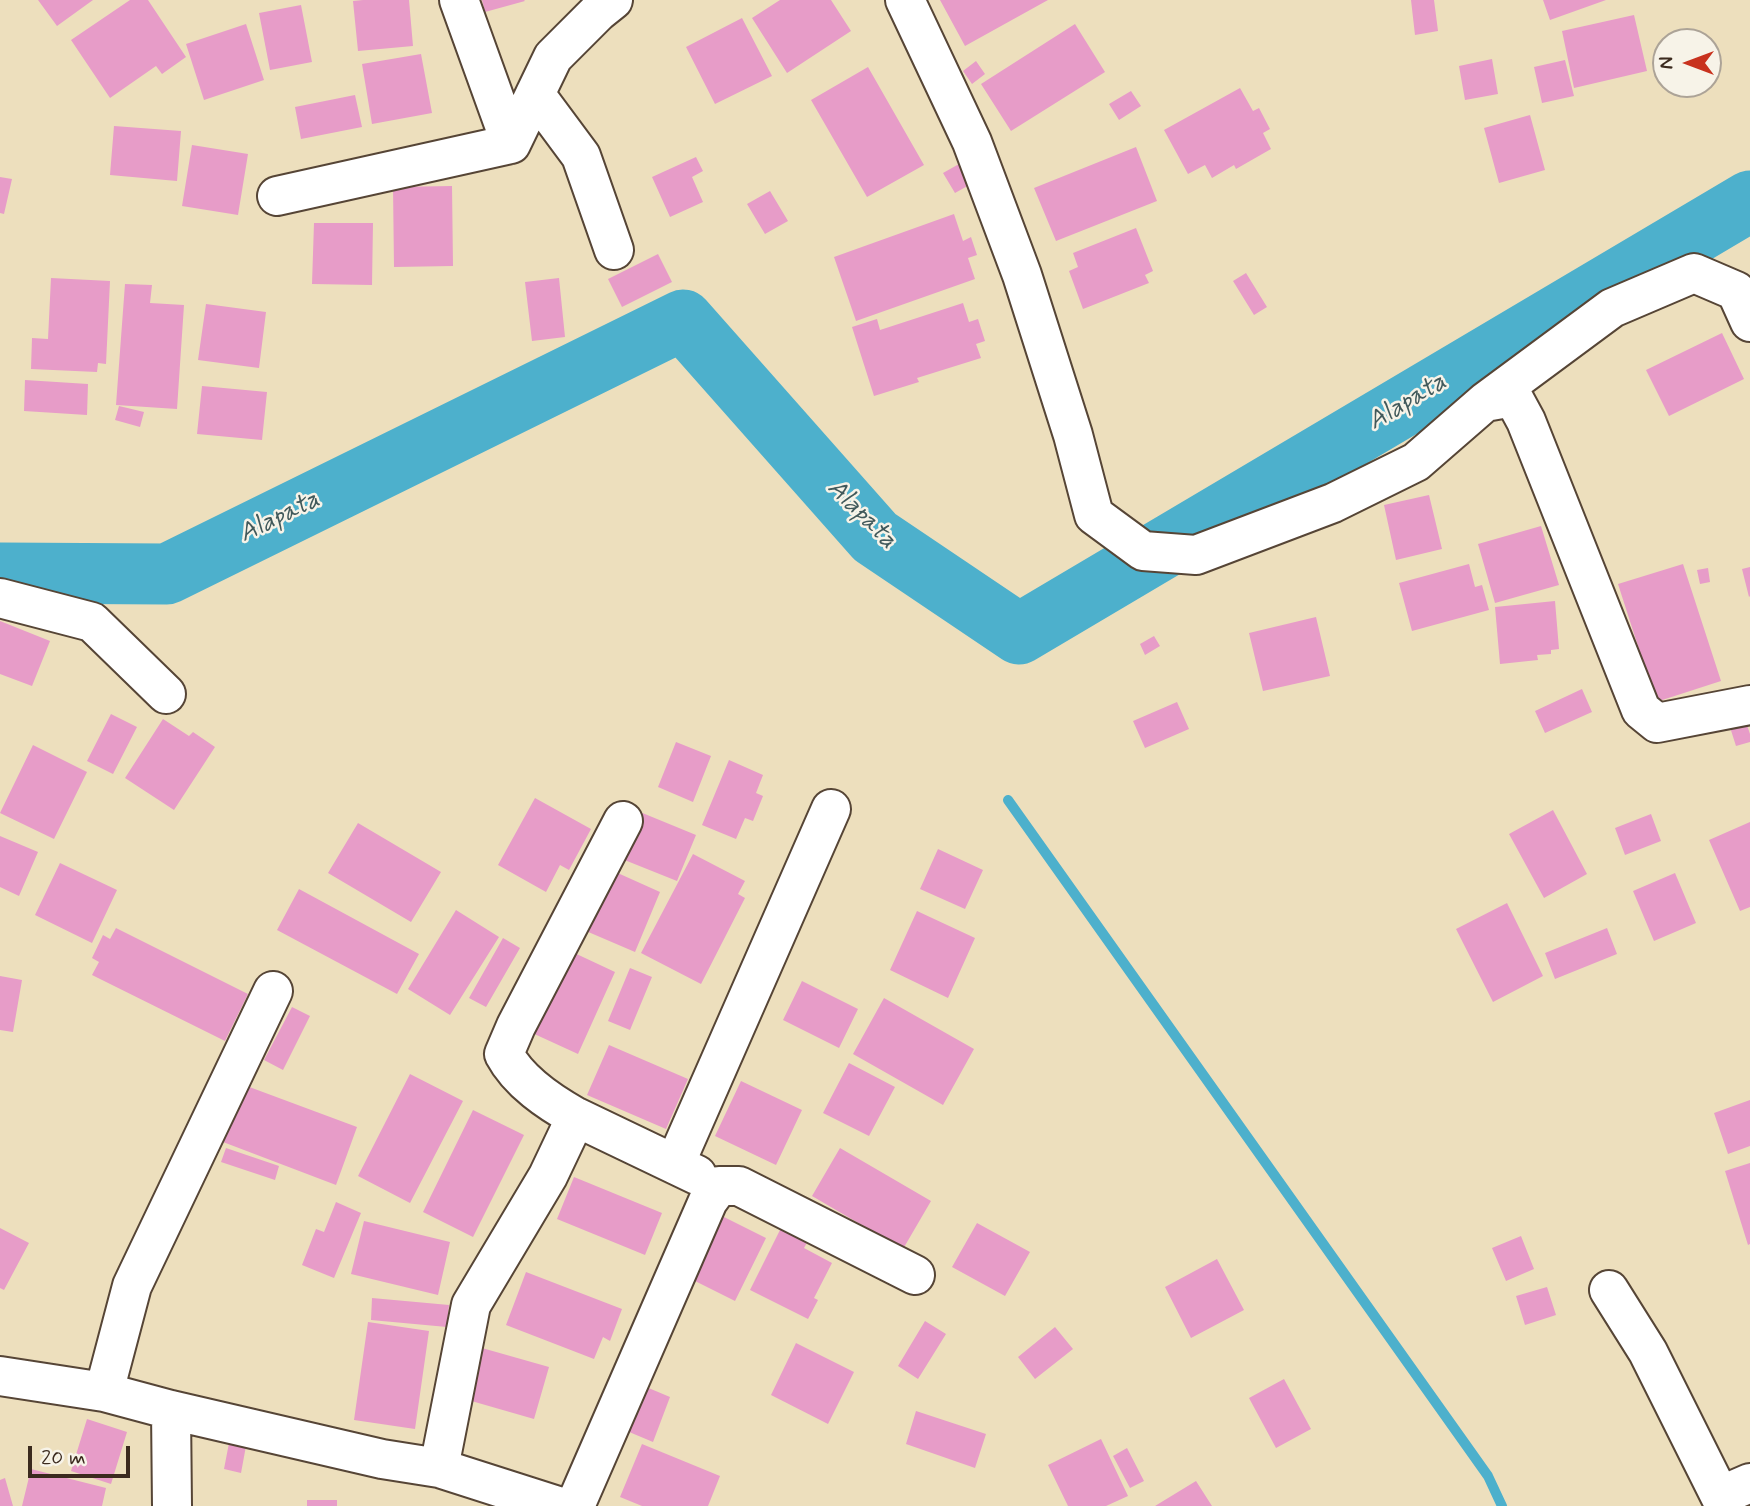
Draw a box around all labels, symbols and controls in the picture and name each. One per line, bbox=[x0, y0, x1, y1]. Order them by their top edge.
north arrow bbox=[1652, 28, 1722, 98]
text: N bbox=[1655, 57, 1680, 69]
water label: Alapata bbox=[1363, 367, 1453, 439]
water label: Alapata bbox=[819, 473, 903, 557]
water label: Alapata bbox=[234, 485, 326, 551]
scale bar bbox=[32, 1432, 133, 1476]
text: 20 m bbox=[41, 1444, 86, 1472]

